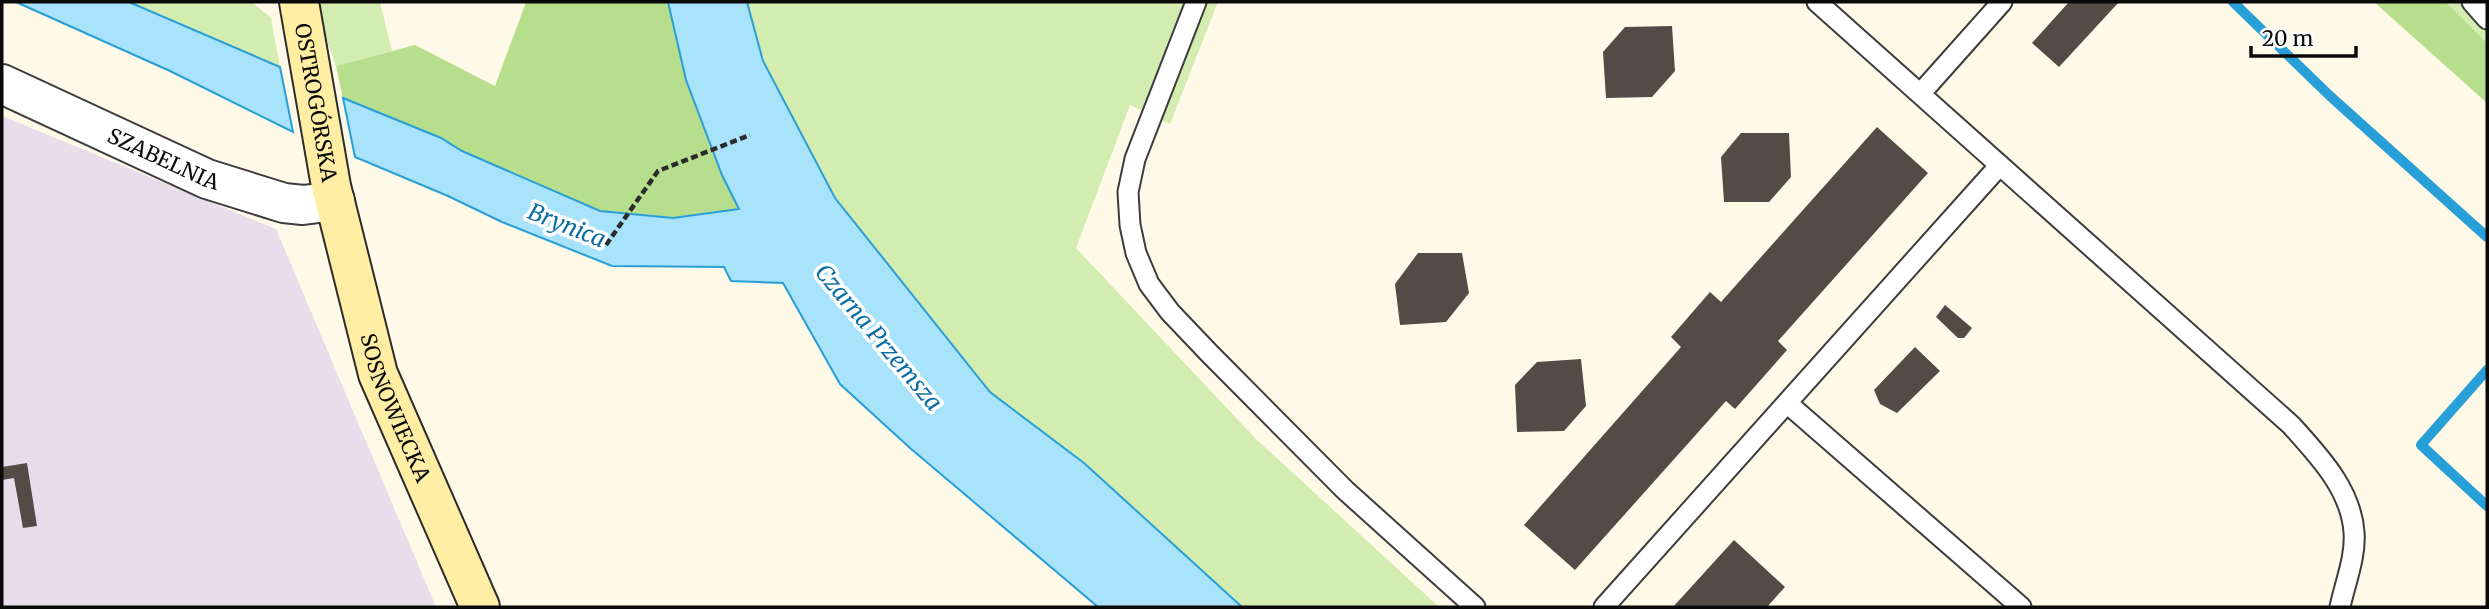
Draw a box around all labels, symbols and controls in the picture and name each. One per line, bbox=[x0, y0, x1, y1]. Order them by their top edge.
scale bar bbox=[2251, 14, 2356, 58]
street label: OSTROGÓRSKA bbox=[289, 21, 344, 184]
text: 20 m bbox=[2262, 25, 2314, 52]
street label: SZABELNIA bbox=[103, 121, 223, 196]
water label: Brynica bbox=[524, 196, 610, 254]
water label: Czarna Przemsza bbox=[809, 258, 949, 416]
street label: SOSNOWIECKA bbox=[355, 330, 437, 486]

